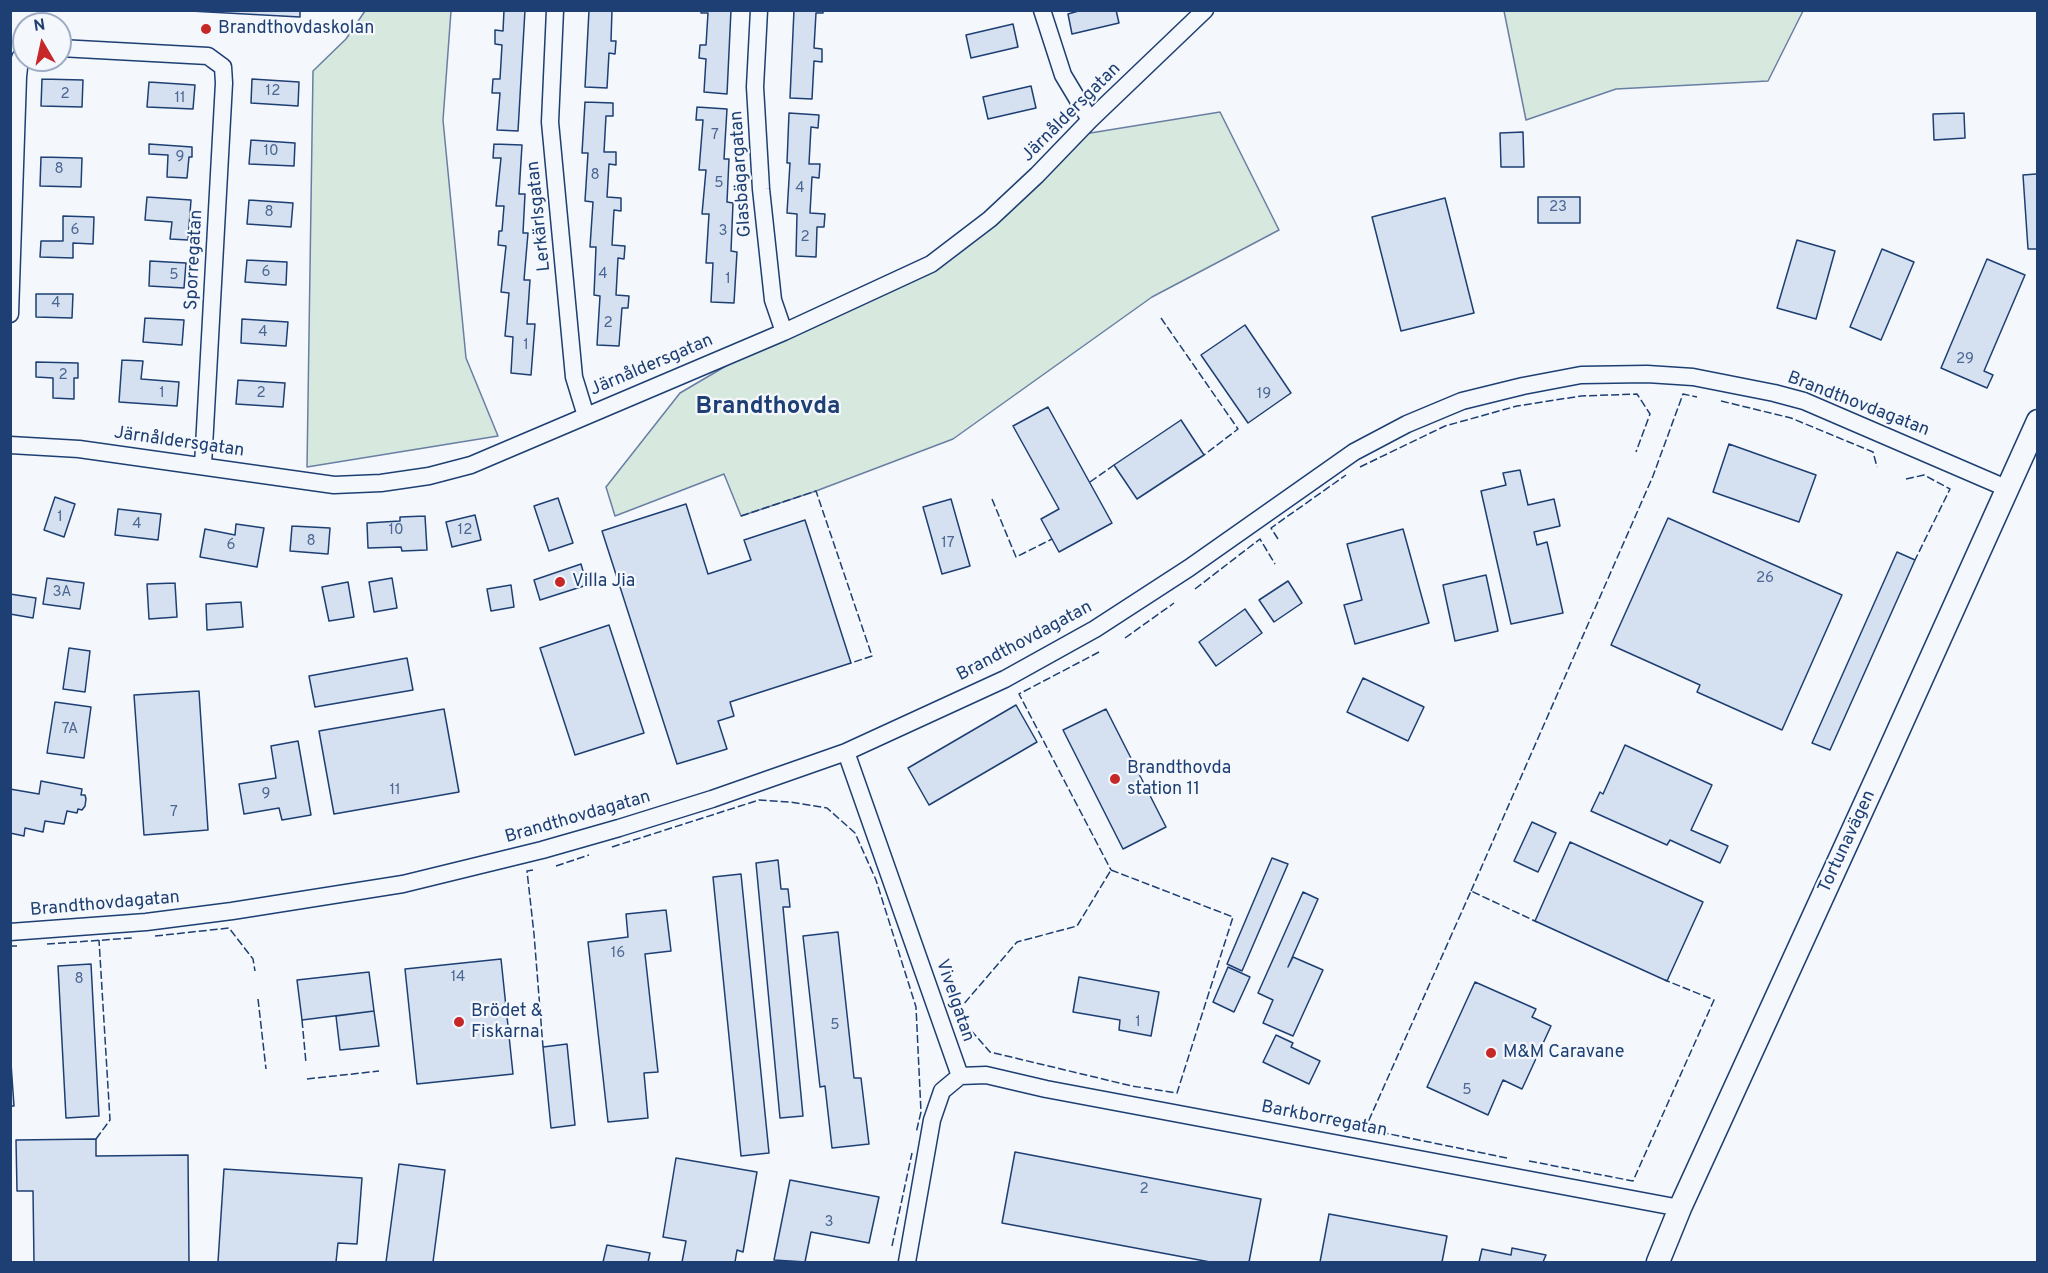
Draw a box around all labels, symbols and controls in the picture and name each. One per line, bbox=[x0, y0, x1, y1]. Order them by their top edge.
north arrow bbox=[12, 12, 72, 72]
text: N bbox=[32, 15, 47, 37]
place label: Brandthovdaskolan bbox=[218, 18, 374, 40]
marker: Brandthovdaskolan bbox=[199, 22, 213, 36]
street label: Järnåldersgatan bbox=[1018, 59, 1126, 167]
house number: 12 bbox=[266, 83, 280, 101]
house number: 2 bbox=[60, 86, 70, 104]
house number: 11 bbox=[174, 90, 186, 108]
street label: Glasbägargatan bbox=[727, 110, 757, 238]
house number: 7 bbox=[711, 127, 719, 145]
house number: 10 bbox=[263, 143, 279, 161]
house number: 9 bbox=[176, 149, 184, 167]
street label: Lerkärlsgatan bbox=[523, 160, 557, 272]
house number: 8 bbox=[54, 161, 64, 179]
house number: 8 bbox=[590, 167, 600, 185]
house number: 5 bbox=[714, 175, 724, 193]
house number: 4 bbox=[795, 180, 805, 198]
house number: 23 bbox=[1549, 199, 1567, 217]
house number: 8 bbox=[264, 204, 274, 222]
street label: Sporregatan bbox=[182, 209, 208, 311]
house number: 6 bbox=[71, 222, 79, 240]
house number: 3 bbox=[718, 223, 728, 241]
house number: 2 bbox=[800, 229, 810, 247]
house number: 6 bbox=[262, 264, 270, 282]
house number: 4 bbox=[598, 266, 608, 284]
house number: 5 bbox=[169, 267, 179, 285]
house number: 1 bbox=[725, 271, 731, 289]
house number: 4 bbox=[51, 295, 61, 313]
house number: 2 bbox=[603, 315, 613, 333]
house number: 4 bbox=[258, 324, 268, 342]
street label: Järnåldersgatan bbox=[587, 330, 717, 402]
house number: 1 bbox=[523, 337, 529, 355]
house number: 29 bbox=[1956, 351, 1974, 369]
house number: 2 bbox=[58, 367, 68, 385]
street label: Brandthovdagatan bbox=[1784, 368, 1932, 442]
house number: 1 bbox=[159, 385, 165, 403]
house number: 2 bbox=[256, 385, 266, 403]
house number: 19 bbox=[1257, 386, 1271, 404]
district label: Brandthovda bbox=[696, 394, 840, 422]
street label: Järnåldersgatan bbox=[112, 423, 246, 463]
house number: 1 bbox=[57, 509, 63, 527]
house number: 4 bbox=[132, 516, 142, 534]
house number: 10 bbox=[388, 522, 404, 540]
house number: 12 bbox=[458, 522, 472, 540]
house number: 8 bbox=[306, 533, 316, 551]
house number: 17 bbox=[941, 535, 955, 553]
house number: 6 bbox=[227, 537, 235, 555]
house number: 26 bbox=[1756, 570, 1774, 588]
place label: Villa Jia bbox=[572, 571, 635, 593]
marker: Villa Jia bbox=[553, 575, 567, 589]
house number: 3A bbox=[52, 584, 72, 602]
street label: Brandthovdagatan bbox=[954, 597, 1096, 687]
house number: 7A bbox=[62, 721, 78, 739]
place label: Brandthovda station 11 bbox=[1127, 758, 1231, 800]
marker: Brandthovda station 11 bbox=[1108, 772, 1122, 786]
house number: 11 bbox=[389, 782, 401, 800]
house number: 9 bbox=[262, 786, 270, 804]
street label: Brandthovdagatan bbox=[503, 787, 653, 849]
street label: Tortunavägen bbox=[1815, 787, 1881, 897]
house number: 7 bbox=[170, 804, 178, 822]
street label: Brandthovdagatan bbox=[29, 888, 181, 922]
house number: 16 bbox=[611, 945, 625, 963]
street label: Vivelgatan bbox=[930, 957, 978, 1045]
house number: 14 bbox=[451, 969, 465, 987]
house number: 8 bbox=[74, 971, 84, 989]
place label: Brödet & Fiskarna bbox=[471, 1001, 543, 1044]
house number: 1 bbox=[1135, 1014, 1141, 1032]
marker: Brödet & Fiskarna bbox=[452, 1015, 466, 1029]
house number: 5 bbox=[830, 1017, 840, 1035]
place label: M&M Caravane bbox=[1503, 1042, 1624, 1064]
marker: M&M Caravane bbox=[1484, 1046, 1498, 1060]
house number: 5 bbox=[1462, 1082, 1472, 1100]
street label: Barkborregatan bbox=[1259, 1097, 1389, 1143]
house number: 2 bbox=[1139, 1181, 1149, 1199]
house number: 3 bbox=[824, 1214, 834, 1232]

